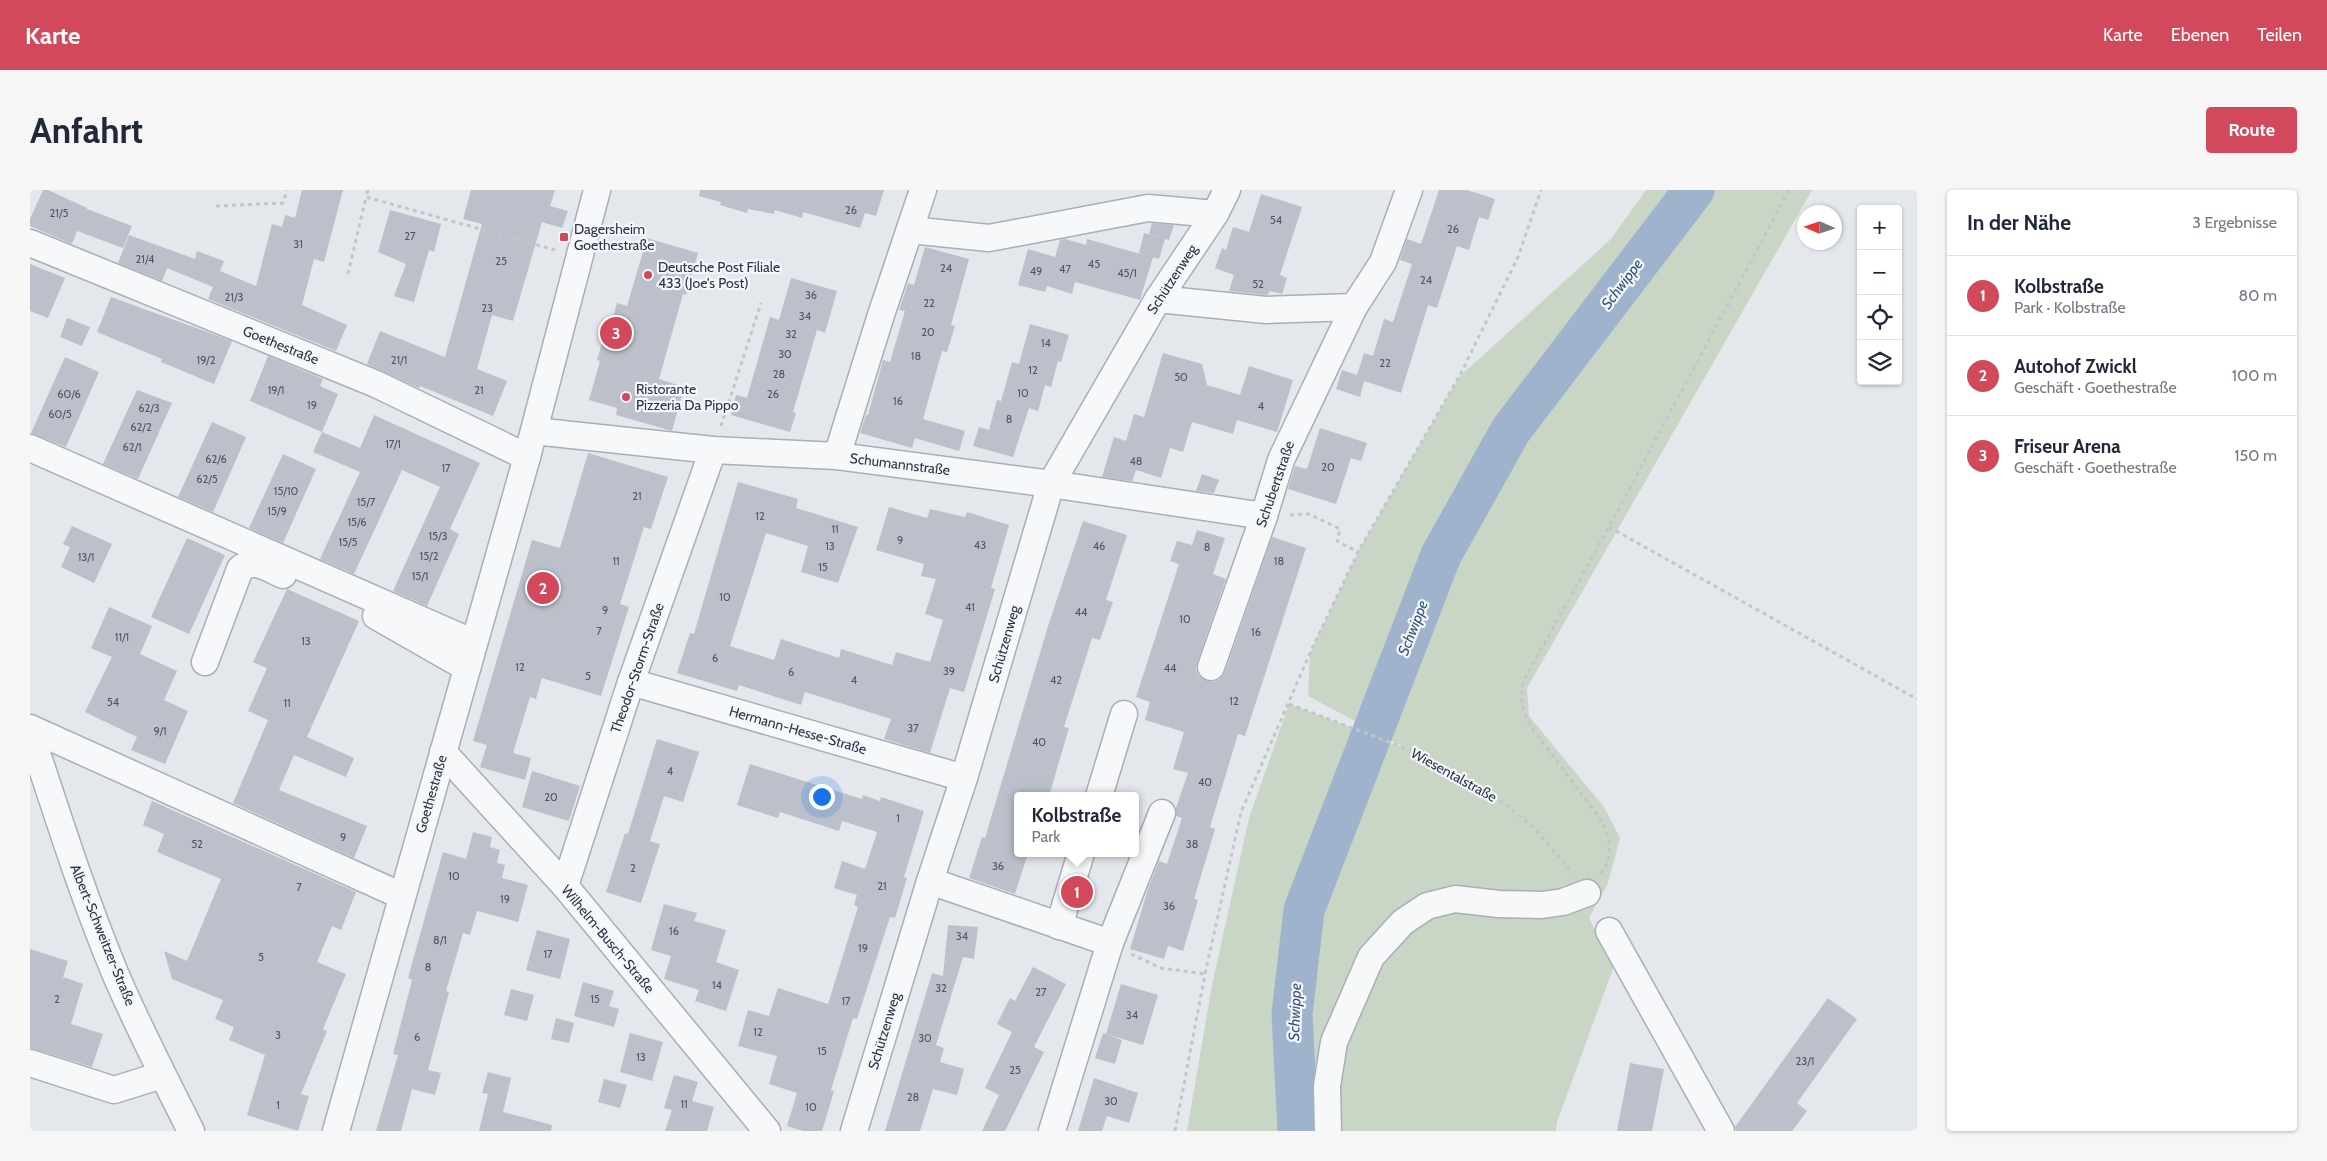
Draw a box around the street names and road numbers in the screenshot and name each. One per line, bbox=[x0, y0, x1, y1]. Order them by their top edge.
street label: Schützenweg bbox=[1143, 240, 1202, 317]
street label: Goethestraße bbox=[240, 322, 322, 368]
street label: Schubertstraße bbox=[1252, 438, 1298, 530]
street label: Schumannstraße bbox=[849, 449, 951, 479]
street label: Theodor-Storm-Straße bbox=[606, 600, 668, 736]
street label: Schützenweg bbox=[984, 602, 1024, 685]
street label: Hermann-Hesse-Straße bbox=[727, 702, 869, 758]
street label: Wiesentalstraße bbox=[1408, 744, 1500, 806]
street label: Goethestraße bbox=[411, 753, 451, 835]
street label: Albert-Schweitzer-Straße bbox=[66, 862, 140, 1008]
street label: Wilhelm-Busch-Straße bbox=[557, 881, 659, 997]
street label: Schützenweg bbox=[864, 989, 905, 1072]

